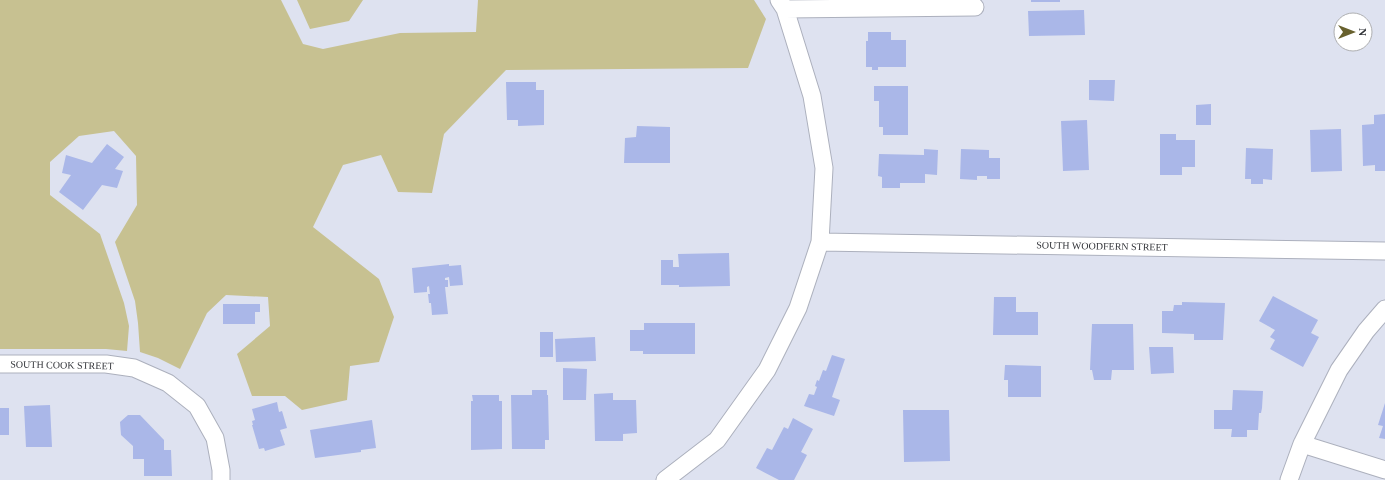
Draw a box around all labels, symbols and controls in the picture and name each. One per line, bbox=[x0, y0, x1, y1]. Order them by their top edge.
north arrow bbox=[1333, 12, 1373, 52]
text: N bbox=[1357, 28, 1369, 36]
street label: SOUTH WOODFERN STREET bbox=[1036, 239, 1168, 253]
street label: SOUTH COOK STREET bbox=[10, 359, 114, 371]

